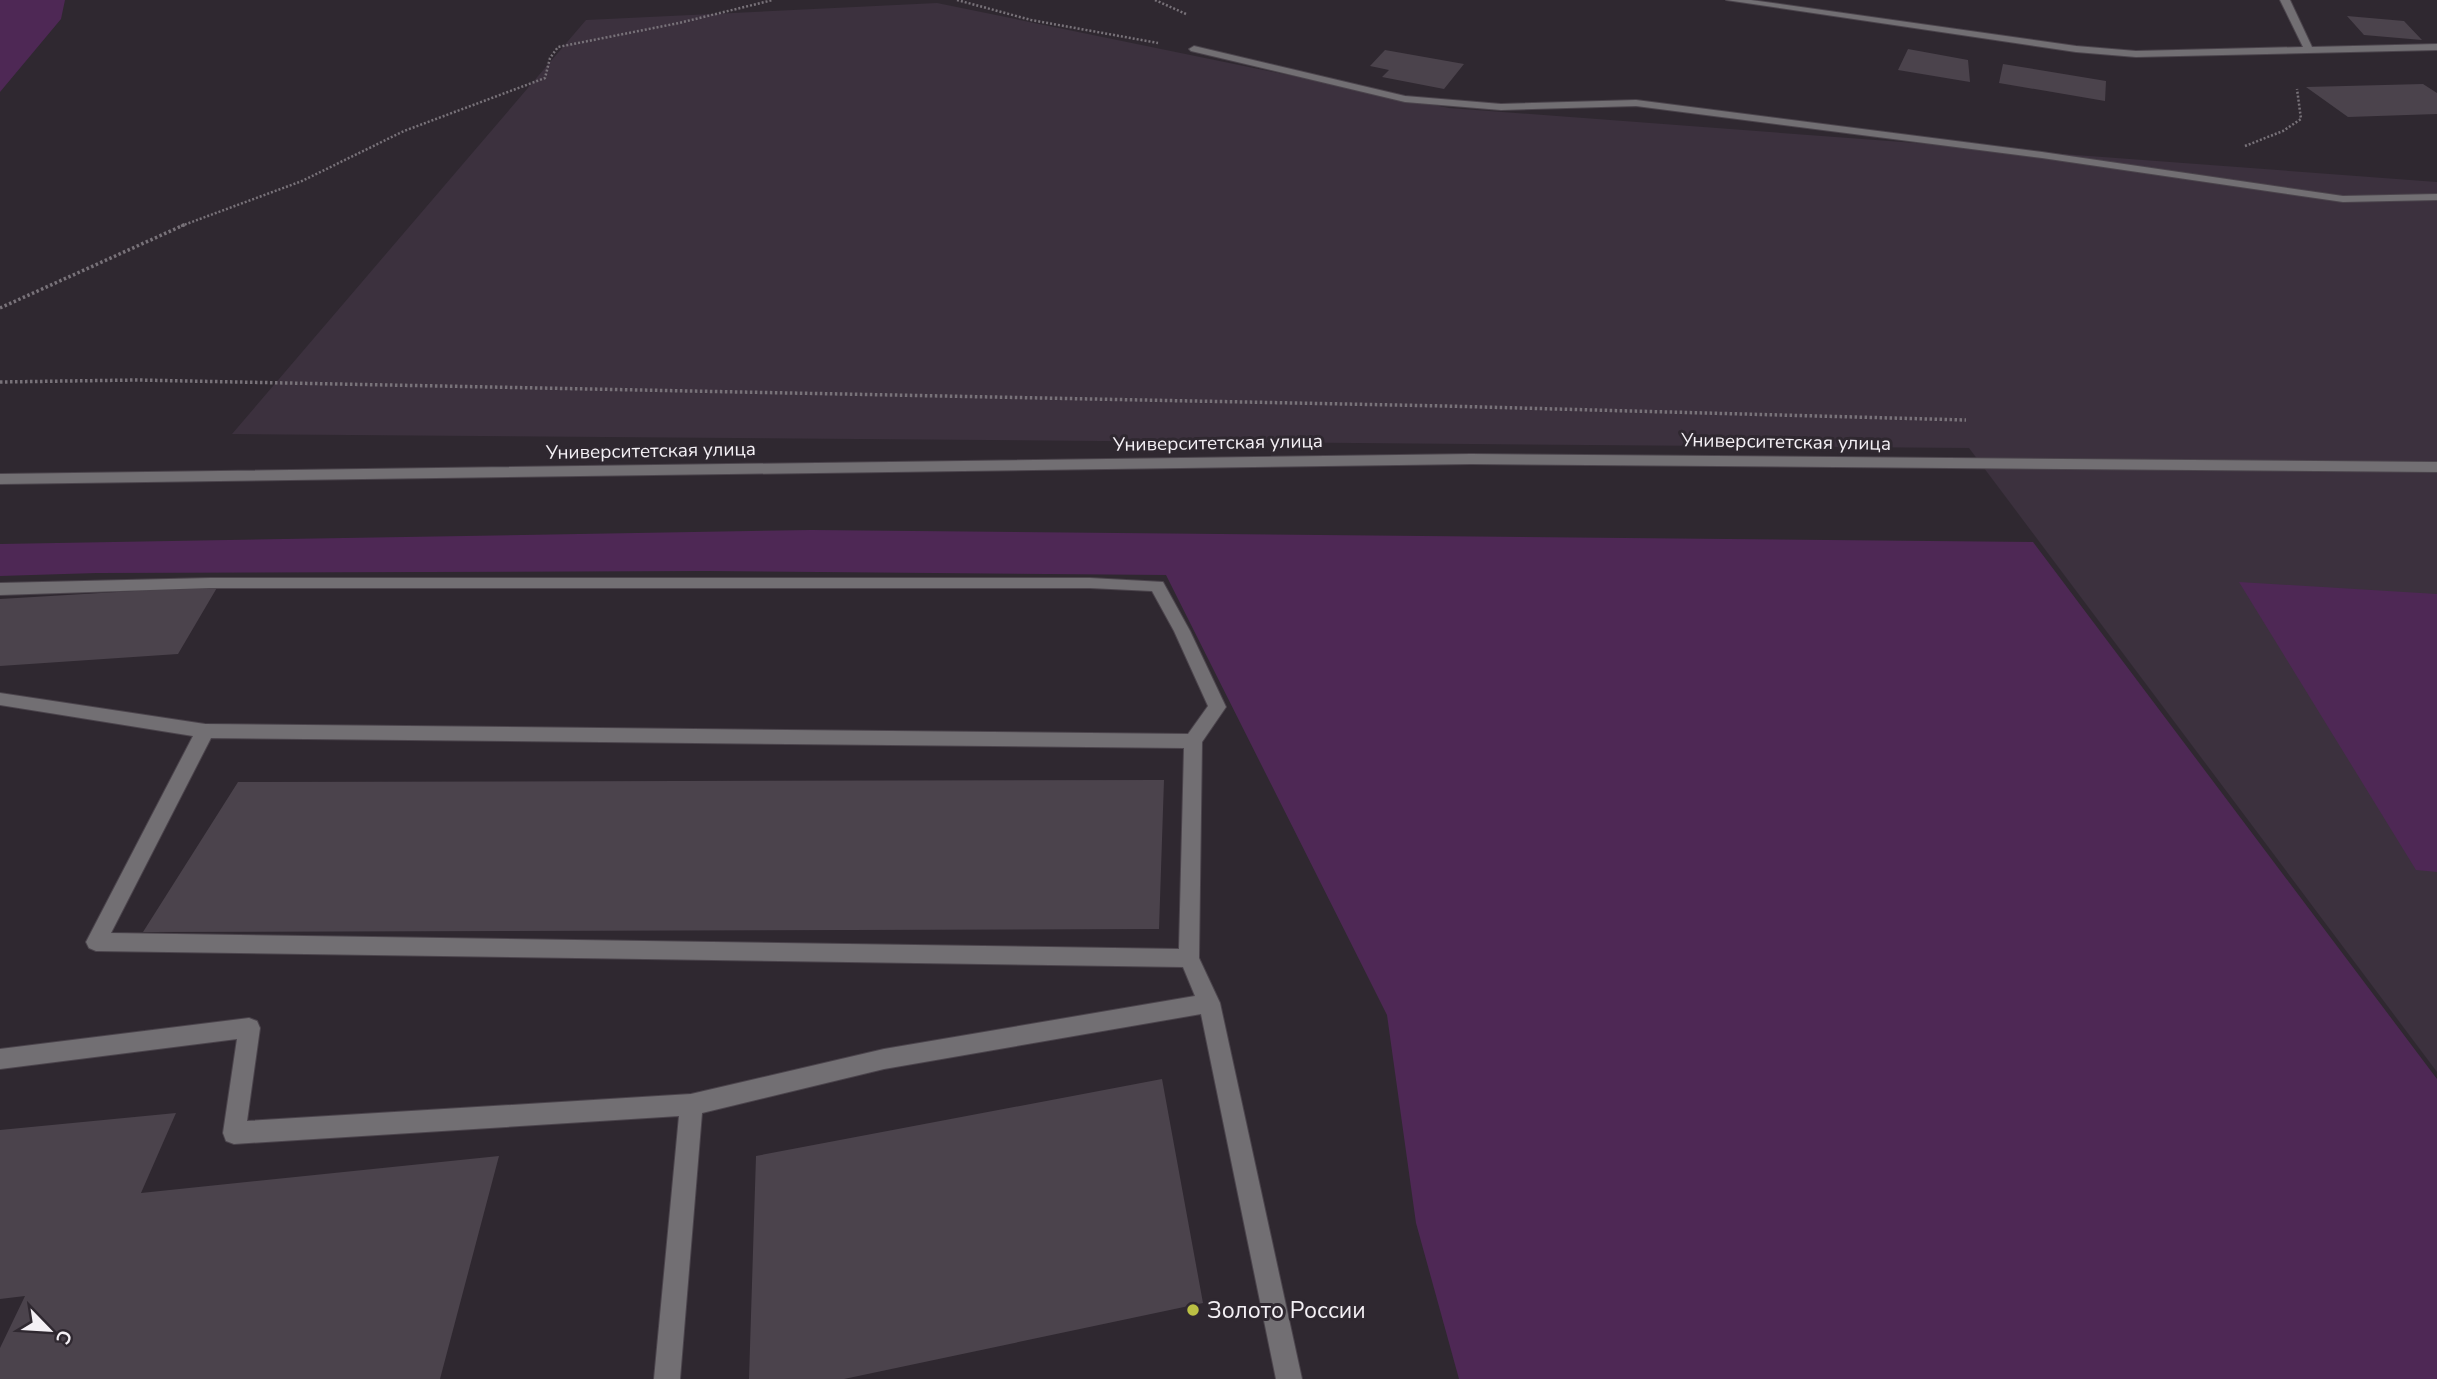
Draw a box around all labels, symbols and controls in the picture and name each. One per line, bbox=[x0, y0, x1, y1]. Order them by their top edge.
street label: Университетская улица bbox=[1680, 427, 1891, 457]
street label: Университетская улица bbox=[1112, 428, 1323, 458]
street label: Университетская улица bbox=[545, 436, 756, 466]
north arrow bbox=[14, 1295, 84, 1365]
place label: Золото России bbox=[1207, 1295, 1366, 1326]
marker: Золото России bbox=[1185, 1302, 1201, 1318]
text: С bbox=[49, 1325, 78, 1348]

